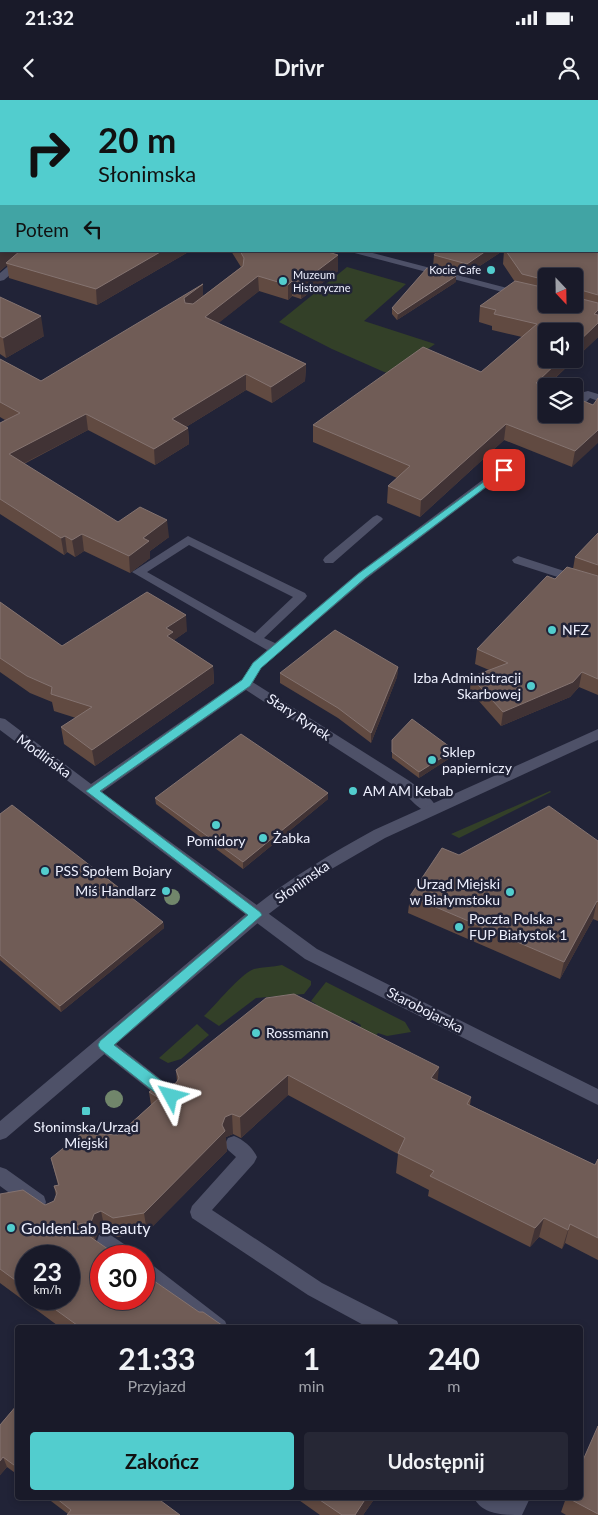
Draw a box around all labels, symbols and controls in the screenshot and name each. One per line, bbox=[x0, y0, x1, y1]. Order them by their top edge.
text: 21:32 bbox=[25, 6, 74, 29]
icon: back bbox=[15, 54, 43, 82]
text: Drivr bbox=[274, 54, 324, 81]
icon: person bbox=[555, 54, 583, 82]
text: 20 m bbox=[98, 118, 176, 160]
icon: right bbox=[15, 120, 80, 185]
text: Słonimska bbox=[98, 160, 196, 187]
icon: left bbox=[79, 215, 107, 243]
text: Potem bbox=[15, 218, 69, 241]
place label: Kocie Cafe bbox=[429, 263, 481, 276]
marker: Kocie Cafe bbox=[485, 264, 497, 276]
place label: Muzeum Historyczne bbox=[293, 268, 351, 294]
north arrow bbox=[538, 268, 582, 312]
map controls bbox=[538, 268, 583, 423]
marker: Muzeum Historyczne bbox=[277, 275, 289, 287]
button: sound bbox=[538, 323, 583, 368]
button: layers bbox=[538, 378, 583, 423]
pin bbox=[483, 449, 525, 491]
icon: arrive bbox=[490, 456, 518, 484]
place label: NFZ bbox=[562, 621, 589, 638]
marker: NFZ bbox=[546, 624, 558, 636]
place label: Izba Administracji Skarbowej bbox=[413, 669, 521, 702]
marker: Izba Administracji Skarbowej bbox=[525, 680, 537, 692]
street label: Stary Rynek bbox=[264, 690, 335, 744]
street label: Modlińska bbox=[14, 730, 75, 781]
place label: Sklep papierniczy bbox=[442, 743, 513, 776]
marker: Sklep papierniczy bbox=[426, 754, 438, 766]
place label: AM AM Kebab bbox=[363, 782, 454, 799]
marker: AM AM Kebab bbox=[347, 785, 359, 797]
marker: Pomidory bbox=[210, 819, 222, 831]
place label: Żabka bbox=[273, 829, 310, 846]
place label: Pomidory bbox=[187, 832, 246, 849]
marker: Żabka bbox=[257, 832, 269, 844]
street label: Słonimska bbox=[271, 857, 332, 906]
place label: PSS Społem Bojary bbox=[55, 862, 173, 879]
marker: PSS Społem Bojary bbox=[39, 865, 51, 877]
place label: Urząd Miejski w Białymstoku bbox=[410, 875, 500, 908]
place label: Miś Handlarz bbox=[75, 882, 156, 899]
marker: Miś Handlarz bbox=[160, 885, 172, 897]
marker: Urząd Miejski w Białymstoku bbox=[504, 886, 516, 898]
place label: Poczta Polska - FUP Białystok 1 bbox=[469, 910, 567, 943]
marker: Poczta Polska - FUP Białystok 1 bbox=[453, 921, 465, 933]
street label: Starobojarska bbox=[384, 983, 466, 1036]
place label: Rossmann bbox=[266, 1024, 328, 1041]
marker: Rossmann bbox=[250, 1027, 262, 1039]
position arrow bbox=[144, 1069, 196, 1121]
marker: Słonimska/Urząd Miejski bbox=[80, 1105, 92, 1117]
place label: Słonimska/Urząd Miejski bbox=[33, 1118, 139, 1151]
place label: GoldenLab Beauty bbox=[21, 1218, 151, 1237]
marker: GoldenLab Beauty bbox=[5, 1222, 17, 1234]
speed limit sign: 30 bbox=[90, 1245, 155, 1310]
text: 23 bbox=[33, 1256, 62, 1286]
text: km/h bbox=[33, 1282, 62, 1297]
text: 21:33 bbox=[118, 1340, 195, 1376]
text: 1 bbox=[303, 1340, 320, 1376]
text: 240 bbox=[428, 1340, 480, 1376]
text: Przyjazd bbox=[127, 1376, 186, 1395]
text: min bbox=[299, 1376, 325, 1395]
text: m bbox=[447, 1376, 460, 1395]
button: Zakończ bbox=[30, 1432, 294, 1490]
button: Udostępnij bbox=[304, 1432, 568, 1490]

